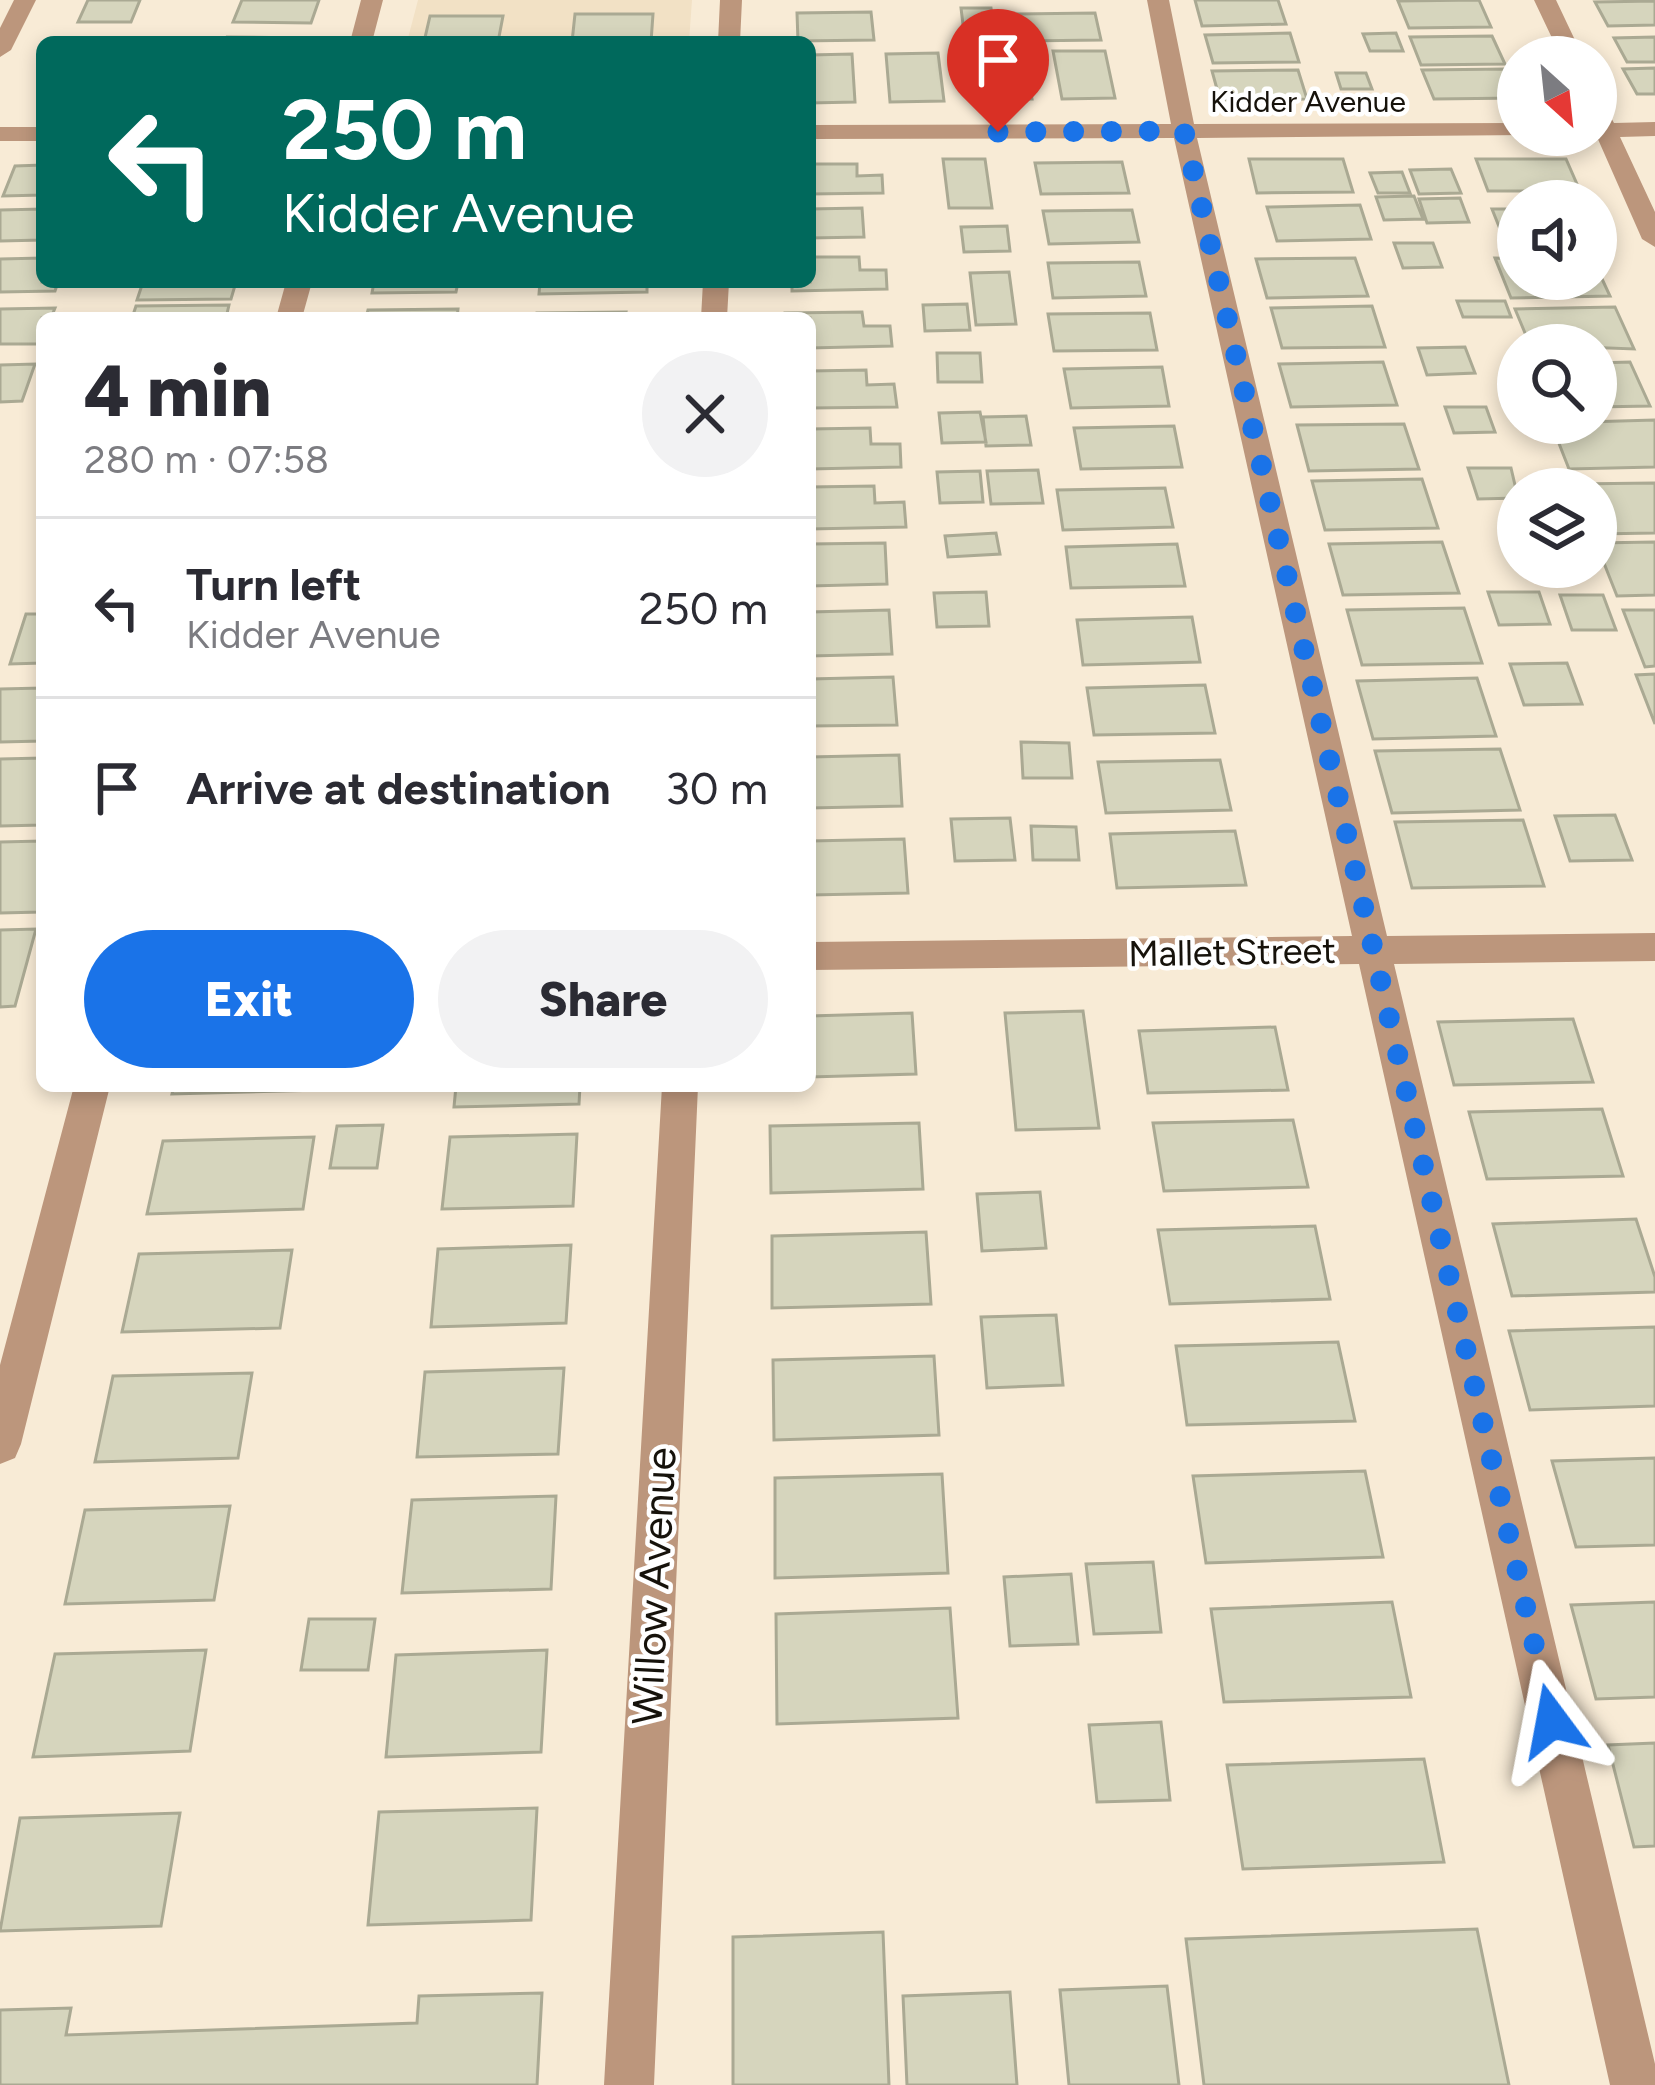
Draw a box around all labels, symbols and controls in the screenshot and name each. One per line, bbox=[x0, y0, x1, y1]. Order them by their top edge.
pin bbox=[947, 9, 1049, 132]
icon: arrive bbox=[965, 27, 1031, 93]
north arrow bbox=[1497, 36, 1617, 156]
map controls bbox=[1497, 36, 1617, 588]
text: 250 m bbox=[282, 79, 527, 180]
street label: Kidder Avenue bbox=[1210, 83, 1406, 120]
icon: left bbox=[84, 84, 240, 240]
button: sound bbox=[1497, 180, 1617, 300]
text: Kidder Avenue bbox=[282, 181, 634, 246]
button: search bbox=[1497, 324, 1617, 444]
text: 4 min bbox=[84, 348, 271, 434]
button: close bbox=[642, 351, 768, 477]
text: 280 m · 07:58 bbox=[84, 436, 329, 483]
button: layers bbox=[1497, 468, 1617, 588]
text: Turn left bbox=[186, 557, 361, 611]
icon: left bbox=[84, 575, 150, 641]
text: 250 m bbox=[639, 581, 768, 635]
text: Kidder Avenue bbox=[186, 611, 441, 658]
icon: arrive bbox=[84, 755, 150, 821]
text: Arrive at destination bbox=[186, 761, 610, 815]
text: 30 m bbox=[665, 761, 768, 815]
street label: Mallet Street bbox=[1128, 929, 1336, 975]
button: Exit bbox=[84, 930, 414, 1068]
button: Share bbox=[438, 930, 768, 1068]
street label: Willow Avenue bbox=[621, 1446, 687, 1726]
position arrow bbox=[1489, 1658, 1615, 1784]

